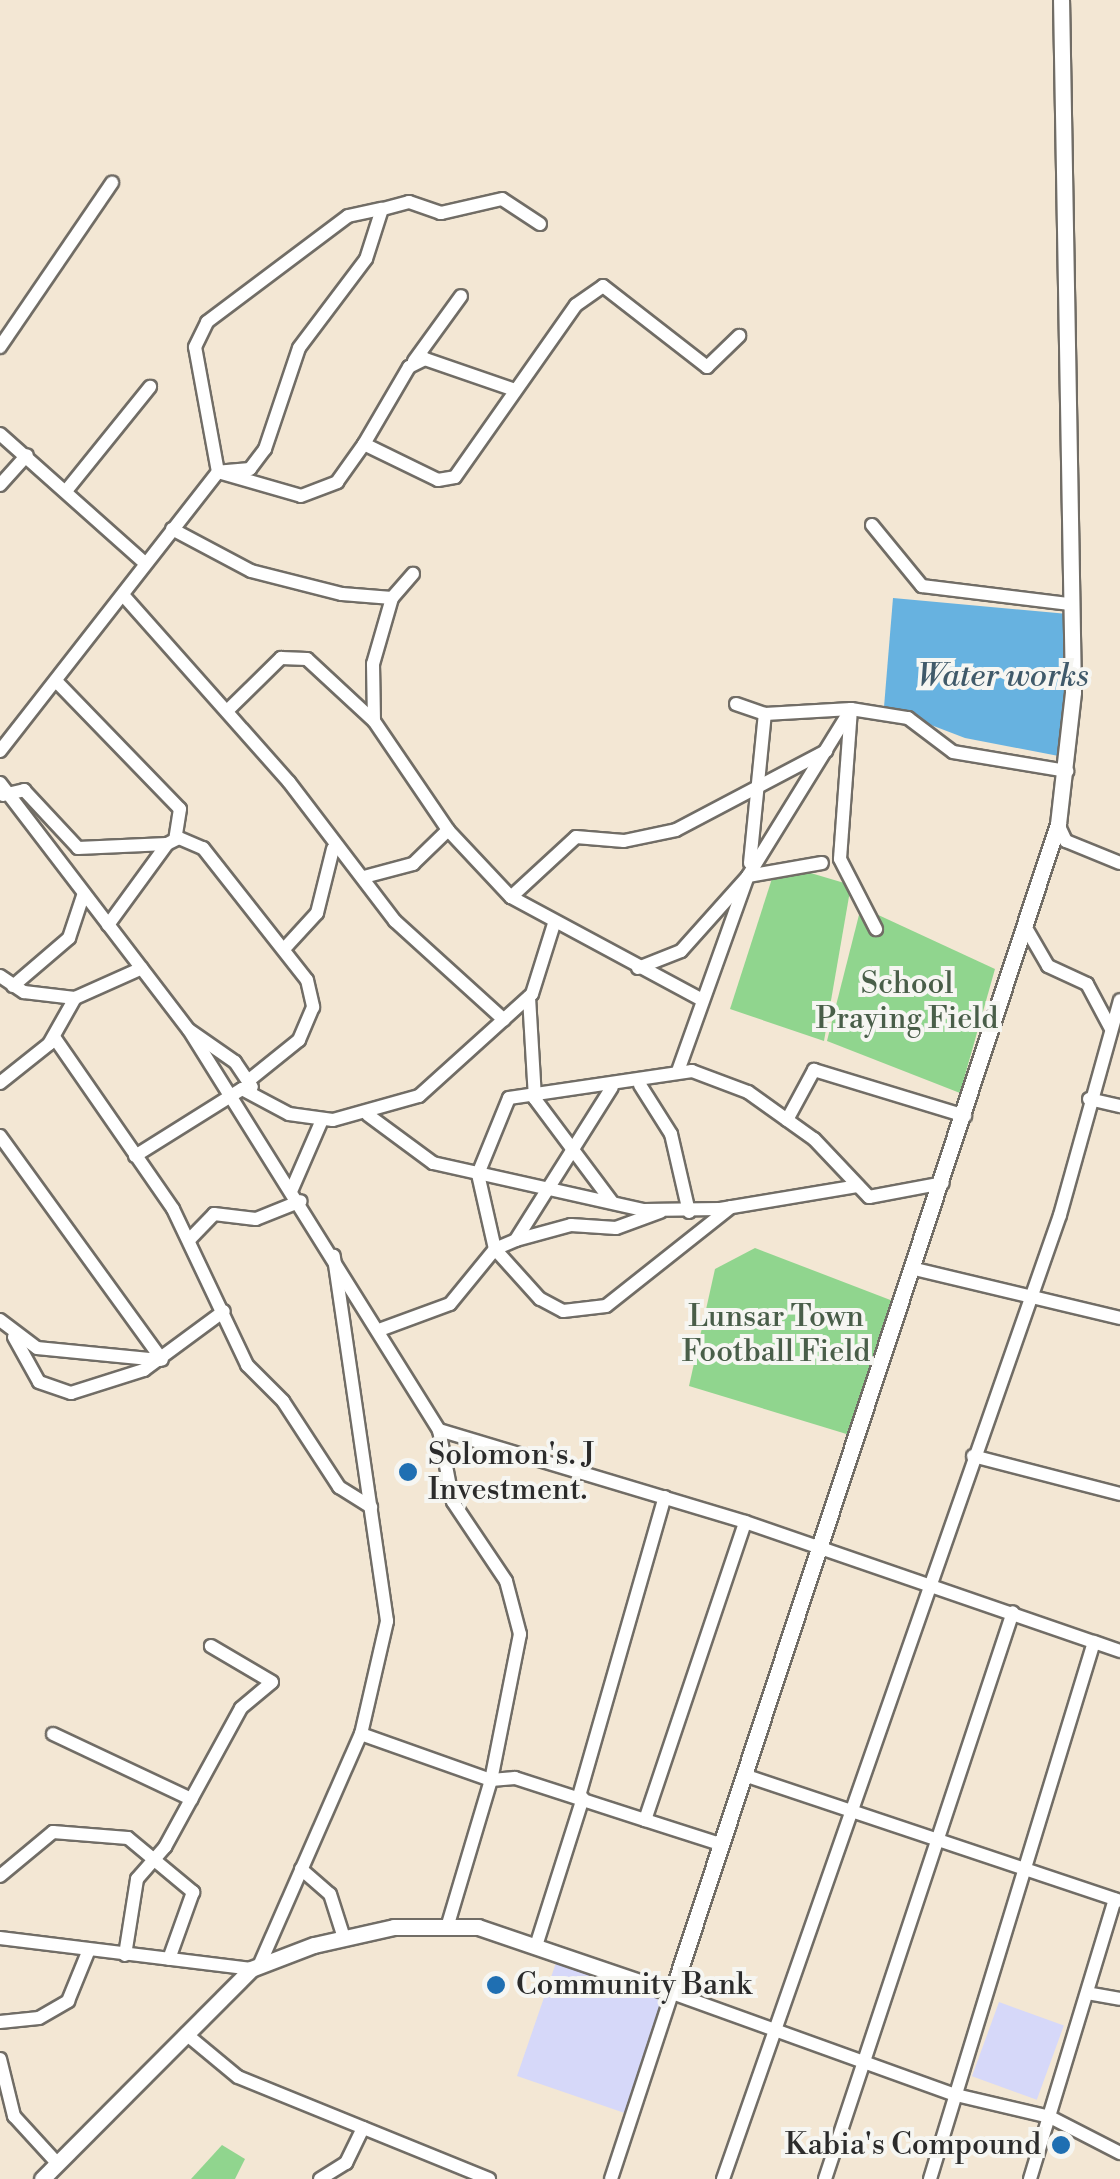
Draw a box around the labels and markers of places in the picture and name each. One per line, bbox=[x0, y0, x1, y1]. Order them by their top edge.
place label: Solomon's. J Investment. bbox=[428, 1437, 595, 1508]
marker: Solomon's. J Investment. bbox=[397, 1461, 419, 1483]
place label: Community Bank bbox=[516, 1967, 752, 2003]
marker: Community Bank bbox=[485, 1974, 507, 1996]
place label: Kabia's Compound bbox=[785, 2127, 1041, 2163]
marker: Kabia's Compound bbox=[1050, 2134, 1072, 2156]

